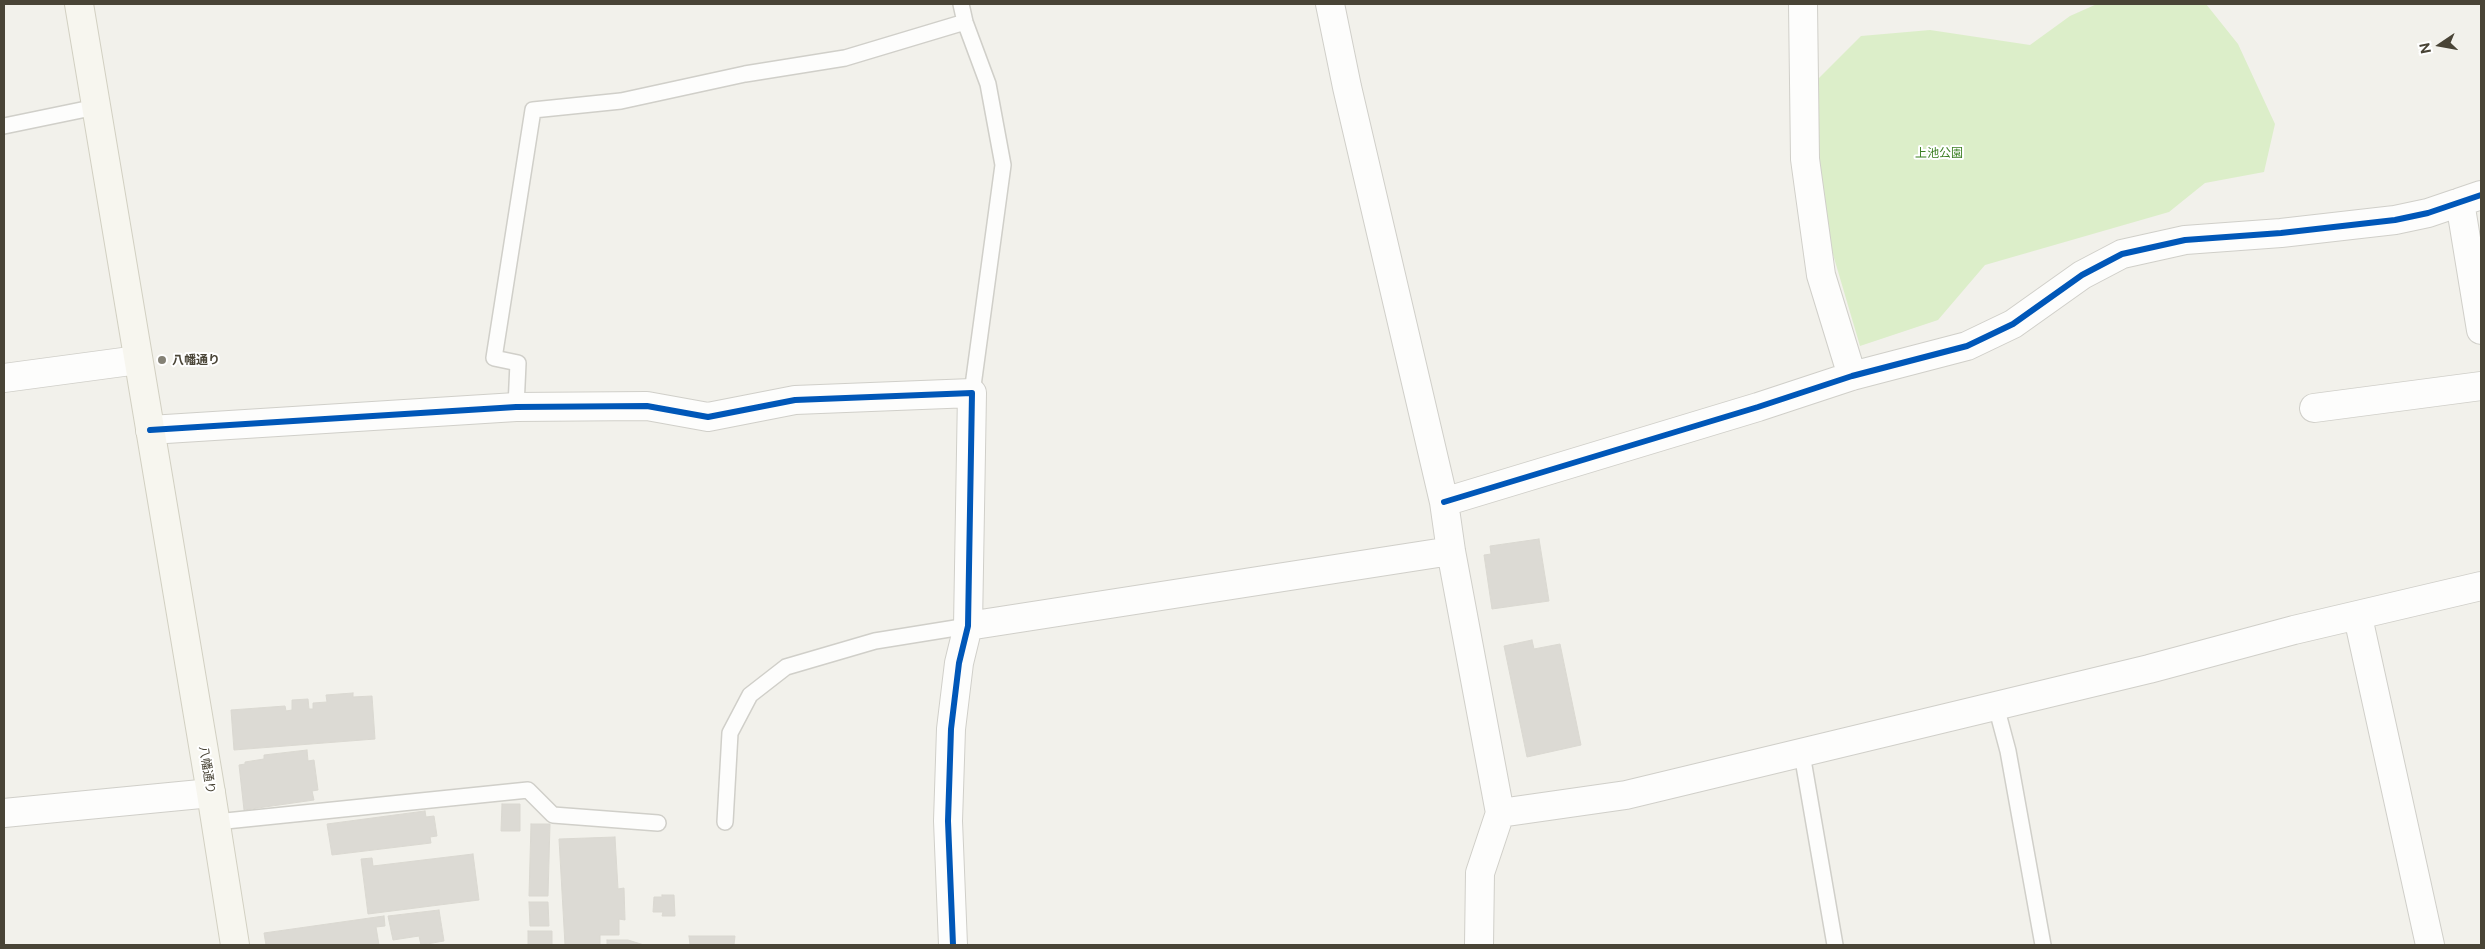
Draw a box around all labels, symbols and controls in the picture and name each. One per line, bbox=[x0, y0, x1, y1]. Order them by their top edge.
north arrow bbox=[2415, 20, 2465, 70]
text: N bbox=[2416, 41, 2434, 55]
park label: 上池公園 bbox=[1915, 146, 1963, 160]
place label: 八幡通り bbox=[172, 353, 220, 367]
marker: 八幡通り bbox=[156, 354, 168, 366]
street label: 八幡通り bbox=[196, 745, 218, 795]

